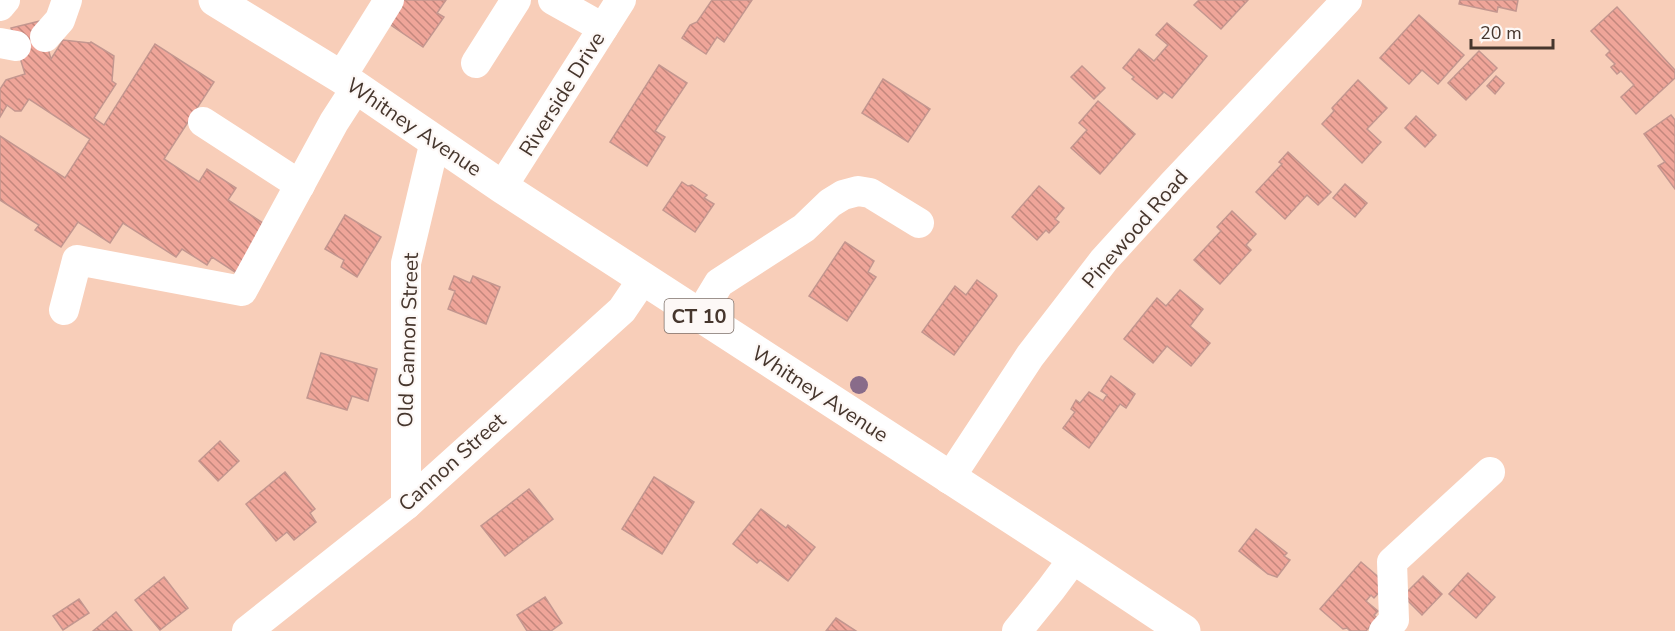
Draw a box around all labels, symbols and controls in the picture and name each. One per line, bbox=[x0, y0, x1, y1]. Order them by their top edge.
scale bar bbox=[1471, 12, 1554, 50]
text: 20 m bbox=[1480, 21, 1522, 45]
street label: Riverside Drive bbox=[513, 26, 611, 162]
street label: Whitney Avenue bbox=[341, 71, 487, 183]
street label: Pinewood Road bbox=[1076, 164, 1194, 294]
street label: Old Cannon Street bbox=[391, 251, 425, 428]
road number: CT 10 bbox=[664, 299, 734, 333]
street label: Whitney Avenue bbox=[746, 339, 894, 449]
street label: Cannon Street bbox=[392, 406, 512, 518]

